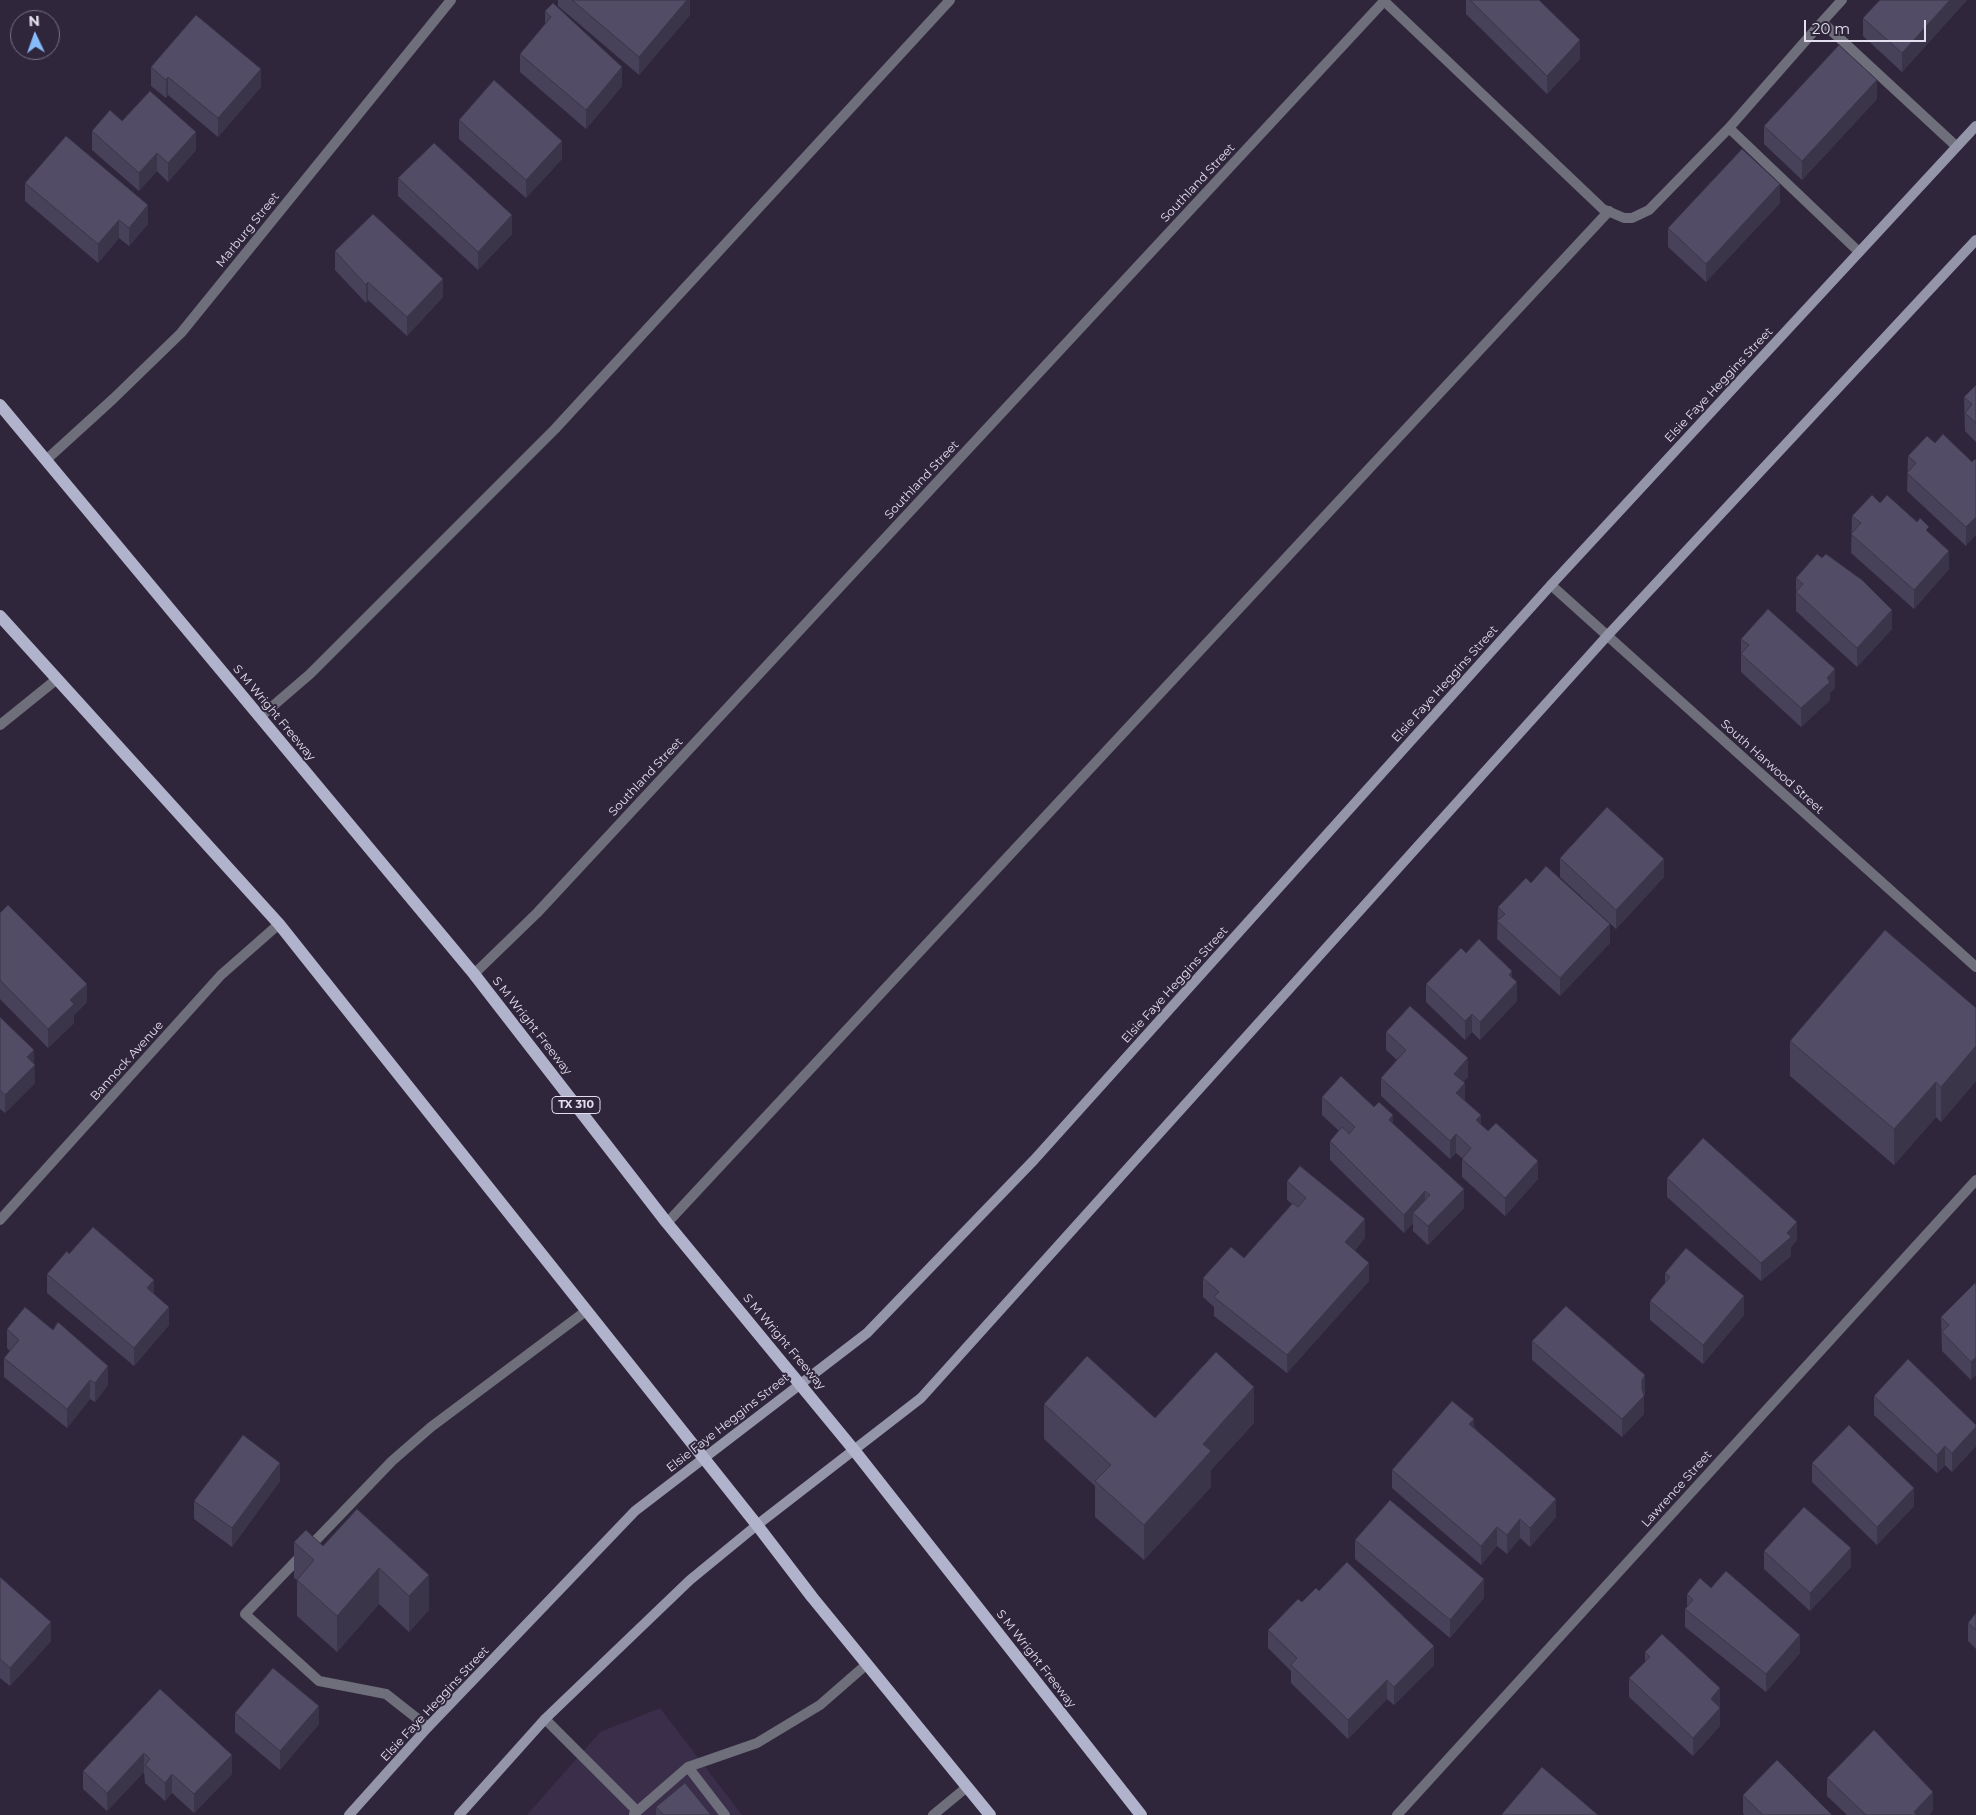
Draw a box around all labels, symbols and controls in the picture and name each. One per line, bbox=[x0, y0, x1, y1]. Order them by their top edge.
north arrow bbox=[10, 10, 60, 60]
scale bar bbox=[1806, 10, 1928, 42]
text: N bbox=[28, 12, 40, 30]
text: 20 m bbox=[1812, 19, 1850, 38]
street label: Southland Street bbox=[1158, 141, 1238, 225]
street label: Marburg Street bbox=[214, 190, 282, 270]
street label: Elsie Faye Heggins Street bbox=[1662, 325, 1776, 445]
street label: Southland Street bbox=[882, 438, 962, 522]
street label: Elsie Faye Heggins Street bbox=[1389, 623, 1501, 745]
street label: S M Wright Freeway bbox=[230, 662, 318, 764]
street label: South Harwood Street bbox=[1717, 717, 1827, 817]
street label: Southland Street bbox=[606, 735, 686, 819]
street label: Elsie Faye Heggins Street bbox=[1119, 924, 1231, 1046]
street label: S M Wright Freeway bbox=[489, 974, 575, 1078]
street label: Bannock Avenue bbox=[87, 1018, 167, 1104]
road number: TX 310 bbox=[552, 1096, 600, 1114]
street label: S M Wright Freeway bbox=[740, 1291, 828, 1393]
street label: Elsie Faye Heggins Street bbox=[664, 1371, 792, 1475]
street label: Lawrence Street bbox=[1639, 1448, 1715, 1530]
street label: S M Wright Freeway bbox=[993, 1607, 1079, 1711]
street label: Elsie Faye Heggins Street bbox=[378, 1644, 492, 1764]

